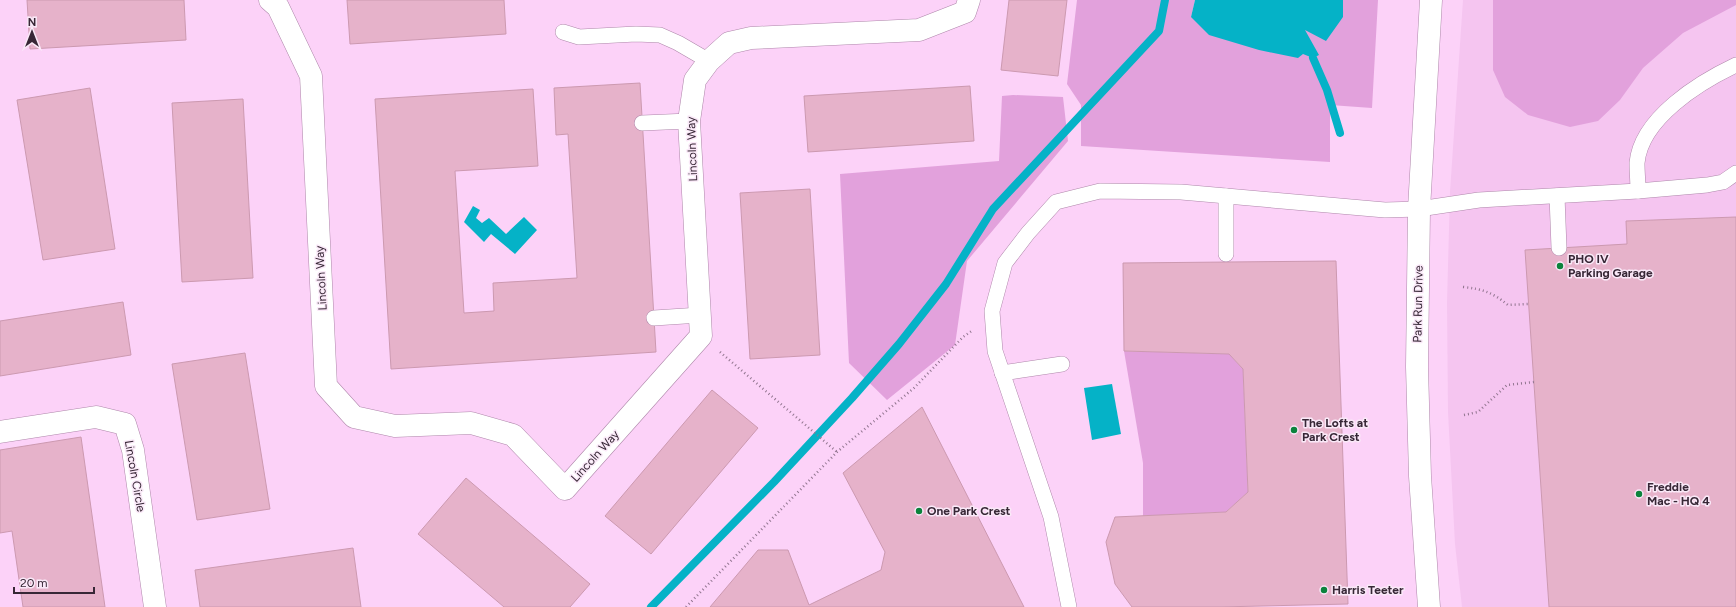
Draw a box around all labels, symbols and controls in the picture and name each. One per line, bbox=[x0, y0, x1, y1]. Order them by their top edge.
north arrow bbox=[12, 12, 52, 52]
text: N bbox=[28, 16, 36, 29]
street label: Lincoln Way bbox=[684, 116, 700, 182]
street label: Lincoln Way bbox=[312, 245, 330, 311]
place label: PHO IV Parking Garage bbox=[1568, 252, 1653, 280]
marker: PHO IV Parking Garage bbox=[1555, 261, 1565, 271]
street label: Park Run Drive bbox=[1410, 265, 1426, 343]
place label: The Lofts at Park Crest bbox=[1302, 416, 1368, 444]
marker: The Lofts at Park Crest bbox=[1289, 425, 1299, 435]
street label: Lincoln Way bbox=[568, 427, 622, 485]
street label: Lincoln Circle bbox=[122, 439, 148, 513]
place label: Freddie Mac - HQ 4 bbox=[1647, 480, 1710, 508]
marker: Freddie Mac - HQ 4 bbox=[1634, 489, 1644, 499]
place label: One Park Crest bbox=[927, 504, 1011, 518]
marker: One Park Crest bbox=[914, 506, 924, 516]
scale bar bbox=[14, 569, 94, 595]
text: 20 m bbox=[20, 576, 48, 590]
place label: Harris Teeter bbox=[1332, 583, 1404, 597]
marker: Harris Teeter bbox=[1319, 585, 1329, 595]

